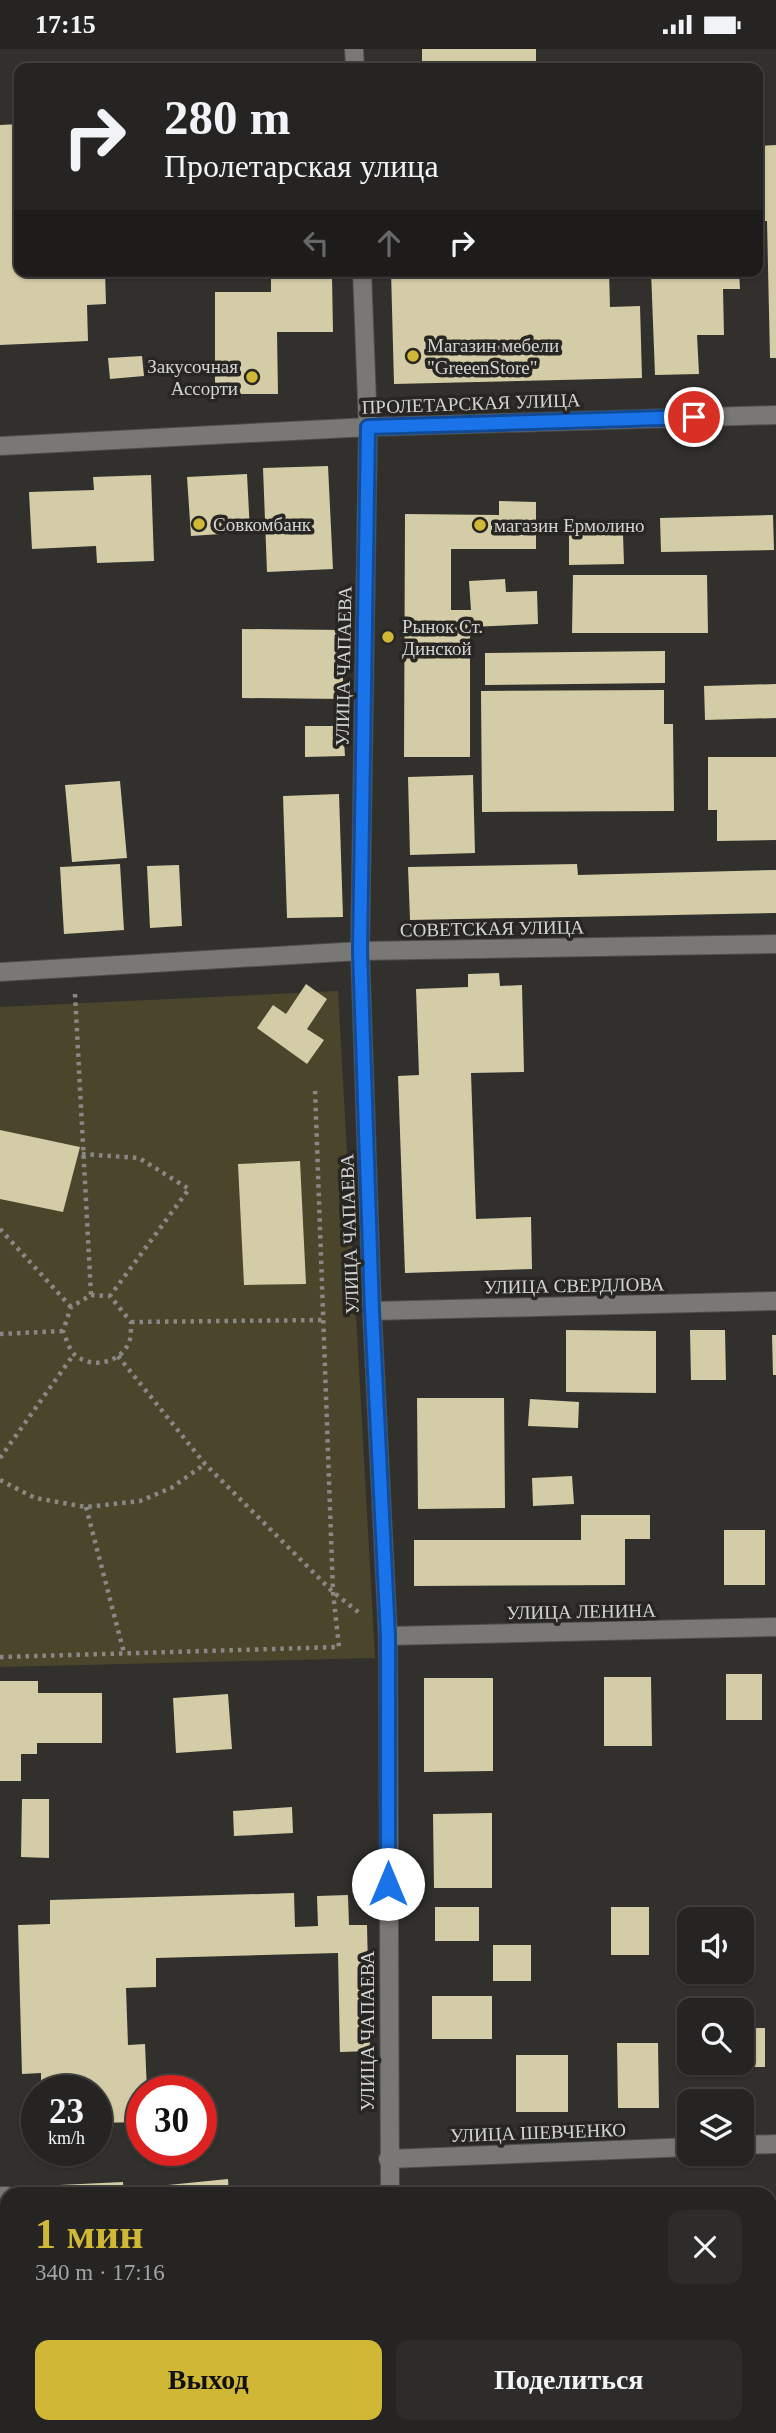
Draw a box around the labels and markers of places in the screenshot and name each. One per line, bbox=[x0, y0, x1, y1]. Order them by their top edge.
place label: Магазин мебели "GreeenStore" bbox=[427, 335, 559, 378]
marker: Магазин мебели "GreeenStore" bbox=[405, 348, 421, 364]
place label: Закусочная Ассорти bbox=[147, 356, 238, 399]
marker: Закусочная Ассорти bbox=[244, 369, 260, 385]
pin bbox=[664, 387, 724, 447]
place label: Совкомбанк bbox=[213, 514, 312, 535]
place label: магазин Ермолино bbox=[494, 515, 645, 536]
marker: Совкомбанк bbox=[191, 516, 207, 532]
marker: магазин Ермолино bbox=[472, 517, 488, 533]
place label: Рынок Ст. Динской bbox=[402, 616, 483, 659]
marker: Рынок Ст. Динской bbox=[380, 629, 396, 645]

